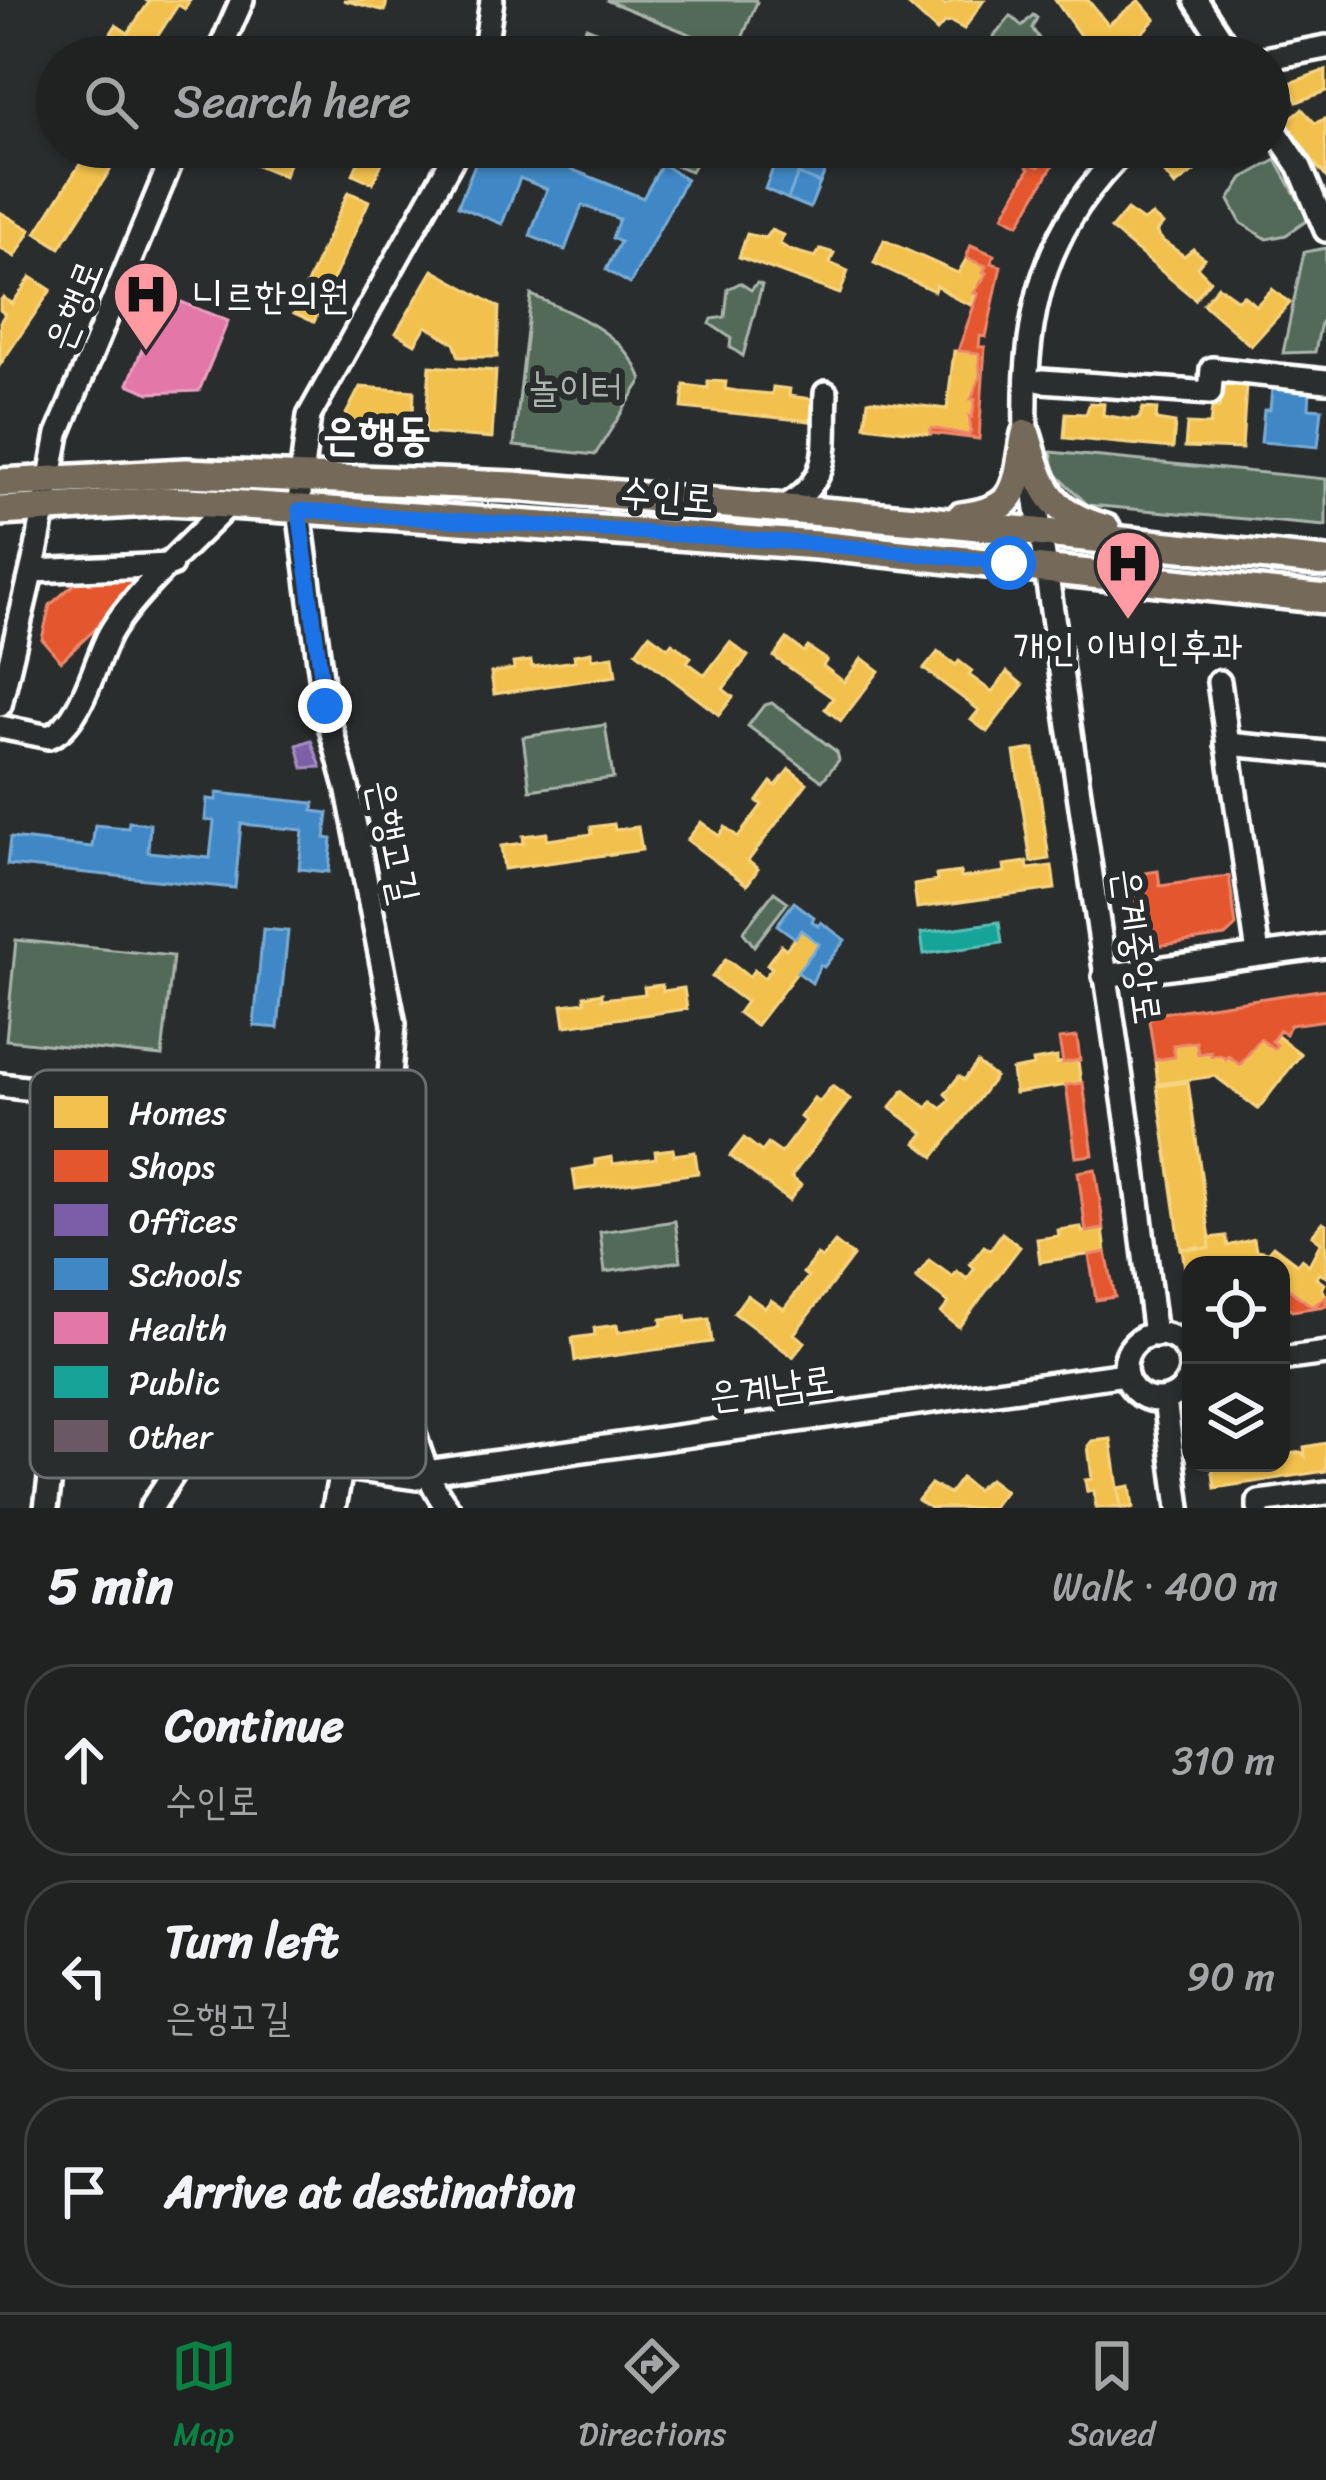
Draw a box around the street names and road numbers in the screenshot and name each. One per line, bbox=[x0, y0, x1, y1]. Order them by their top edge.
street label: 은행로 bbox=[23, 248, 123, 362]
street label: 수인로 bbox=[618, 457, 716, 533]
street label: 은행고길 bbox=[347, 772, 441, 910]
street label: 은계중앙로 bbox=[1093, 864, 1183, 1028]
street label: 은계남로 bbox=[704, 1344, 838, 1430]

